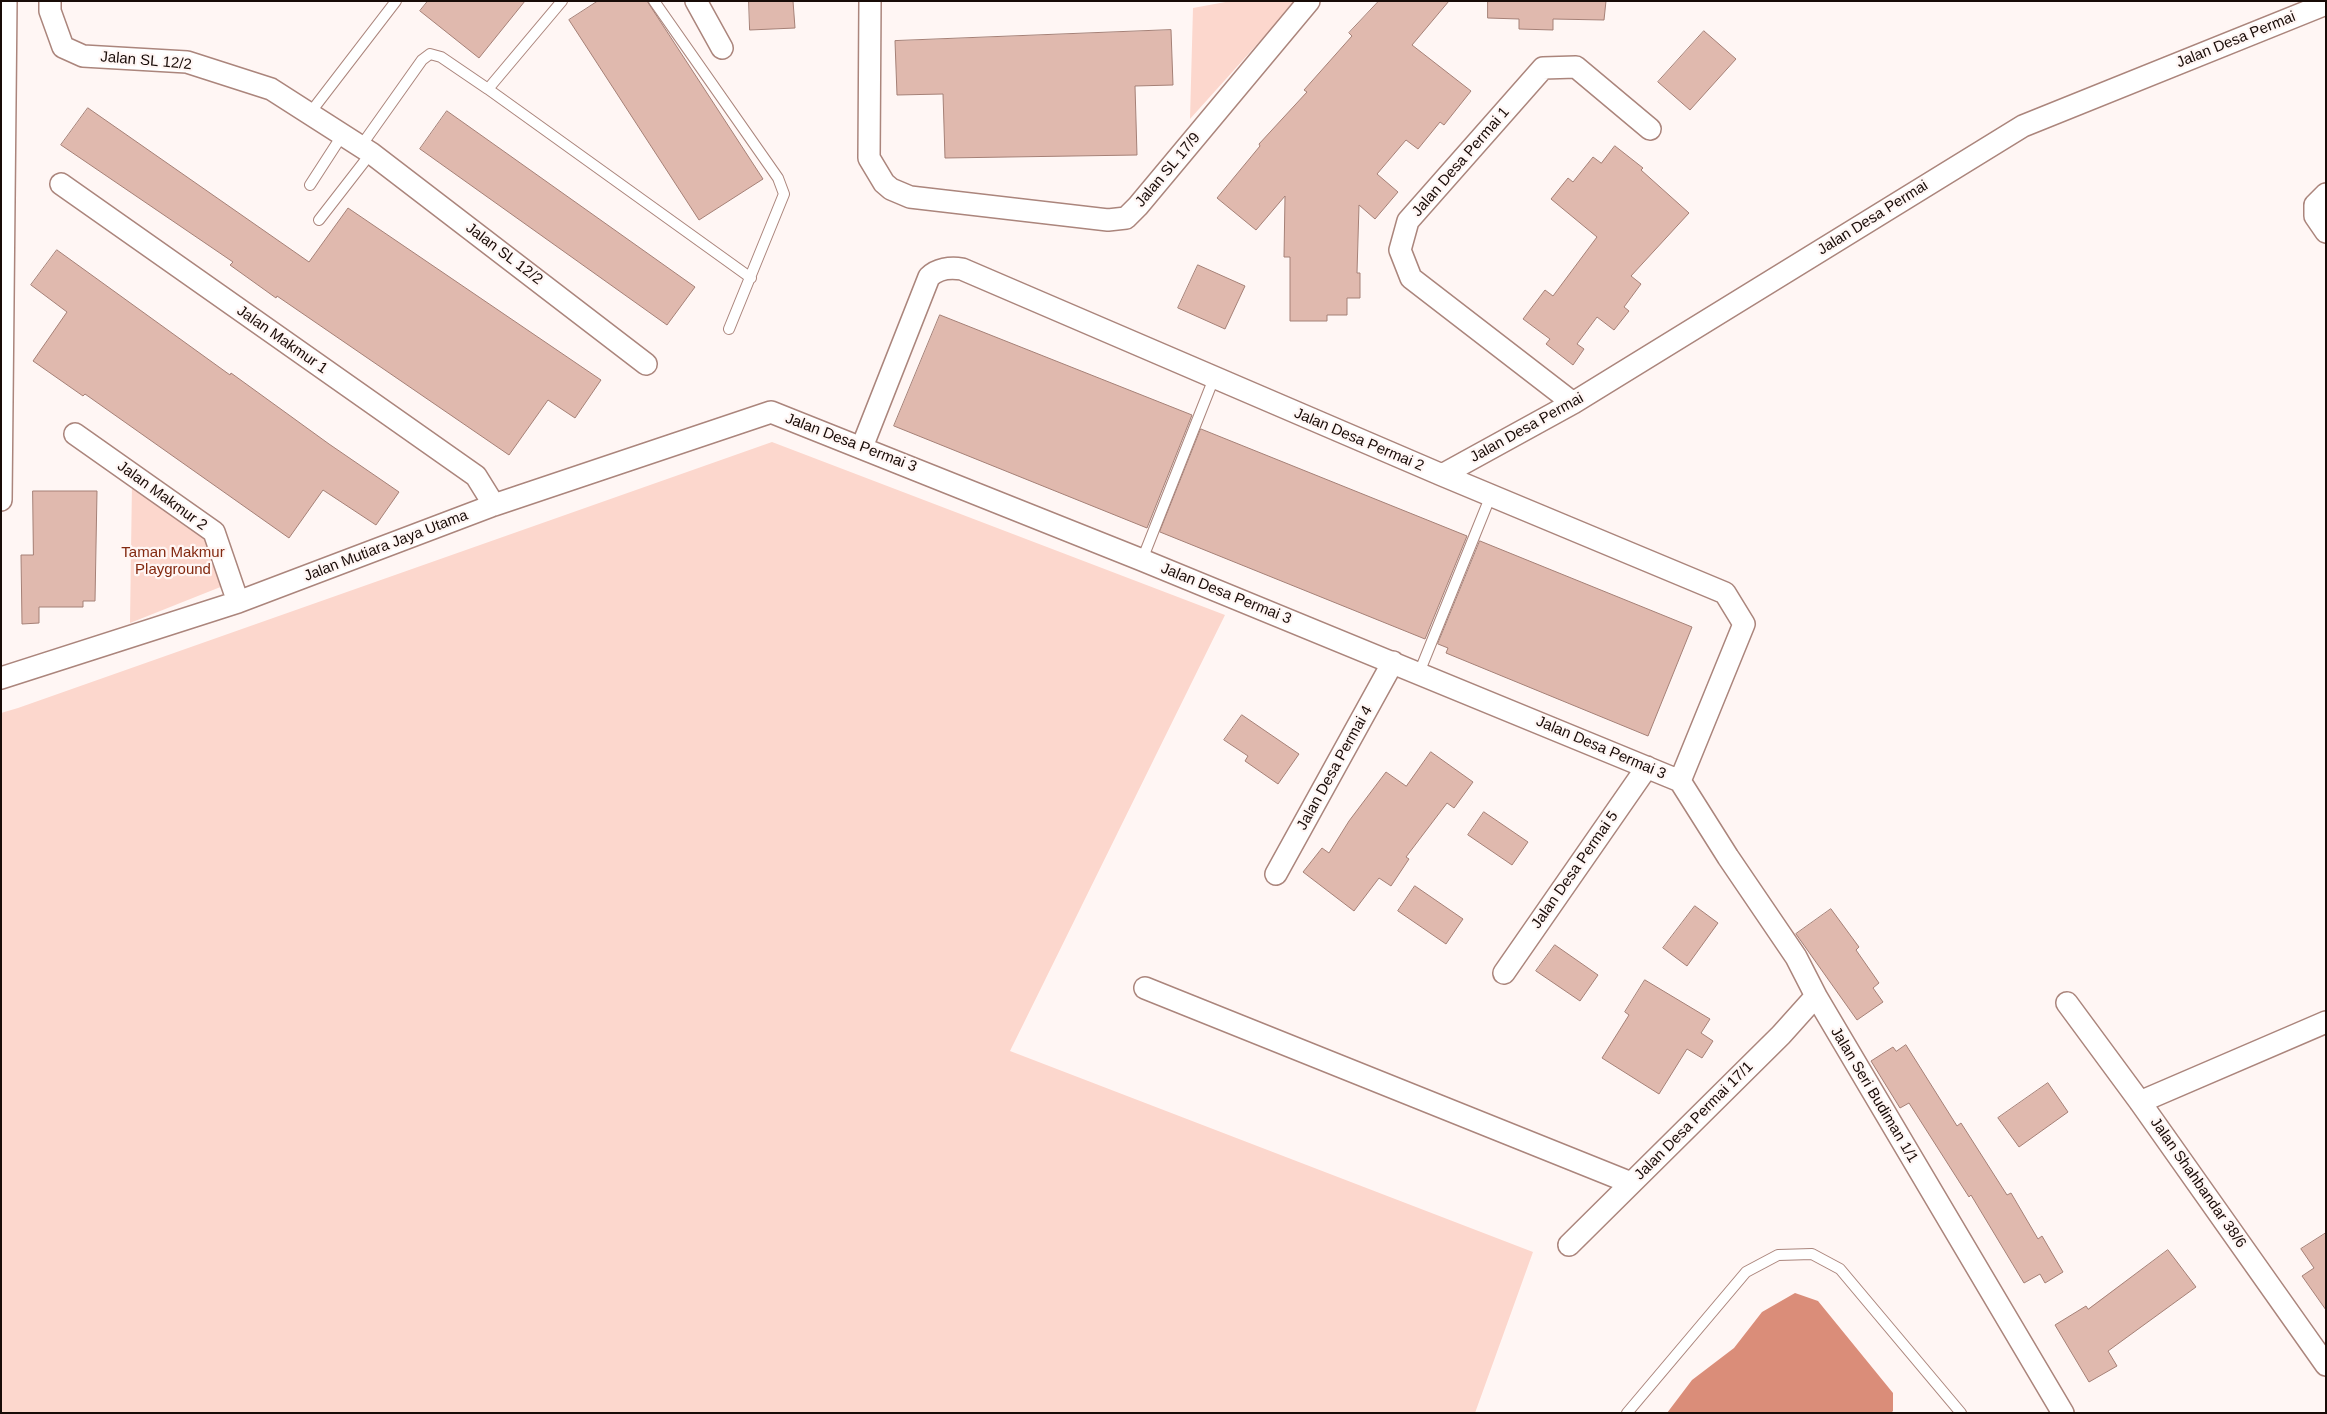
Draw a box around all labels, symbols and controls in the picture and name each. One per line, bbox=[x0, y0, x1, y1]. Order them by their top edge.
street label: Jalan Desa Permai bbox=[2174, 8, 2298, 72]
street label: Jalan SL 12/2 bbox=[100, 48, 192, 74]
street label: Jalan Desa Permai 1 bbox=[1409, 104, 1513, 220]
street label: Jalan SL 17/9 bbox=[1132, 129, 1204, 211]
street label: Jalan Desa Permai bbox=[1814, 177, 1932, 259]
street label: Jalan SL 12/2 bbox=[462, 219, 546, 289]
street label: Jalan Makmur 1 bbox=[233, 302, 331, 378]
street label: Jalan Desa Permai bbox=[1467, 389, 1587, 467]
street label: Jalan Desa Permai 2 bbox=[1291, 405, 1427, 475]
street label: Jalan Desa Permai 3 bbox=[783, 410, 919, 476]
street label: Jalan Makmur 2 bbox=[114, 457, 210, 535]
street label: Jalan Mutiara Jaya Utama bbox=[301, 506, 471, 586]
park label: Taman Makmur Playground bbox=[121, 544, 225, 579]
street label: Jalan Desa Permai 3 bbox=[1158, 560, 1294, 628]
street label: Jalan Desa Permai 4 bbox=[1293, 703, 1377, 833]
street label: Jalan Desa Permai 3 bbox=[1533, 713, 1669, 783]
street label: Jalan Desa Permai 5 bbox=[1528, 808, 1622, 932]
street label: Jalan Seri Budiman 1/1 bbox=[1826, 1024, 1922, 1166]
street label: Jalan Desa Permai 17/1 bbox=[1631, 1058, 1757, 1184]
street label: Jalan Shahbandar 38/6 bbox=[2146, 1114, 2250, 1252]

